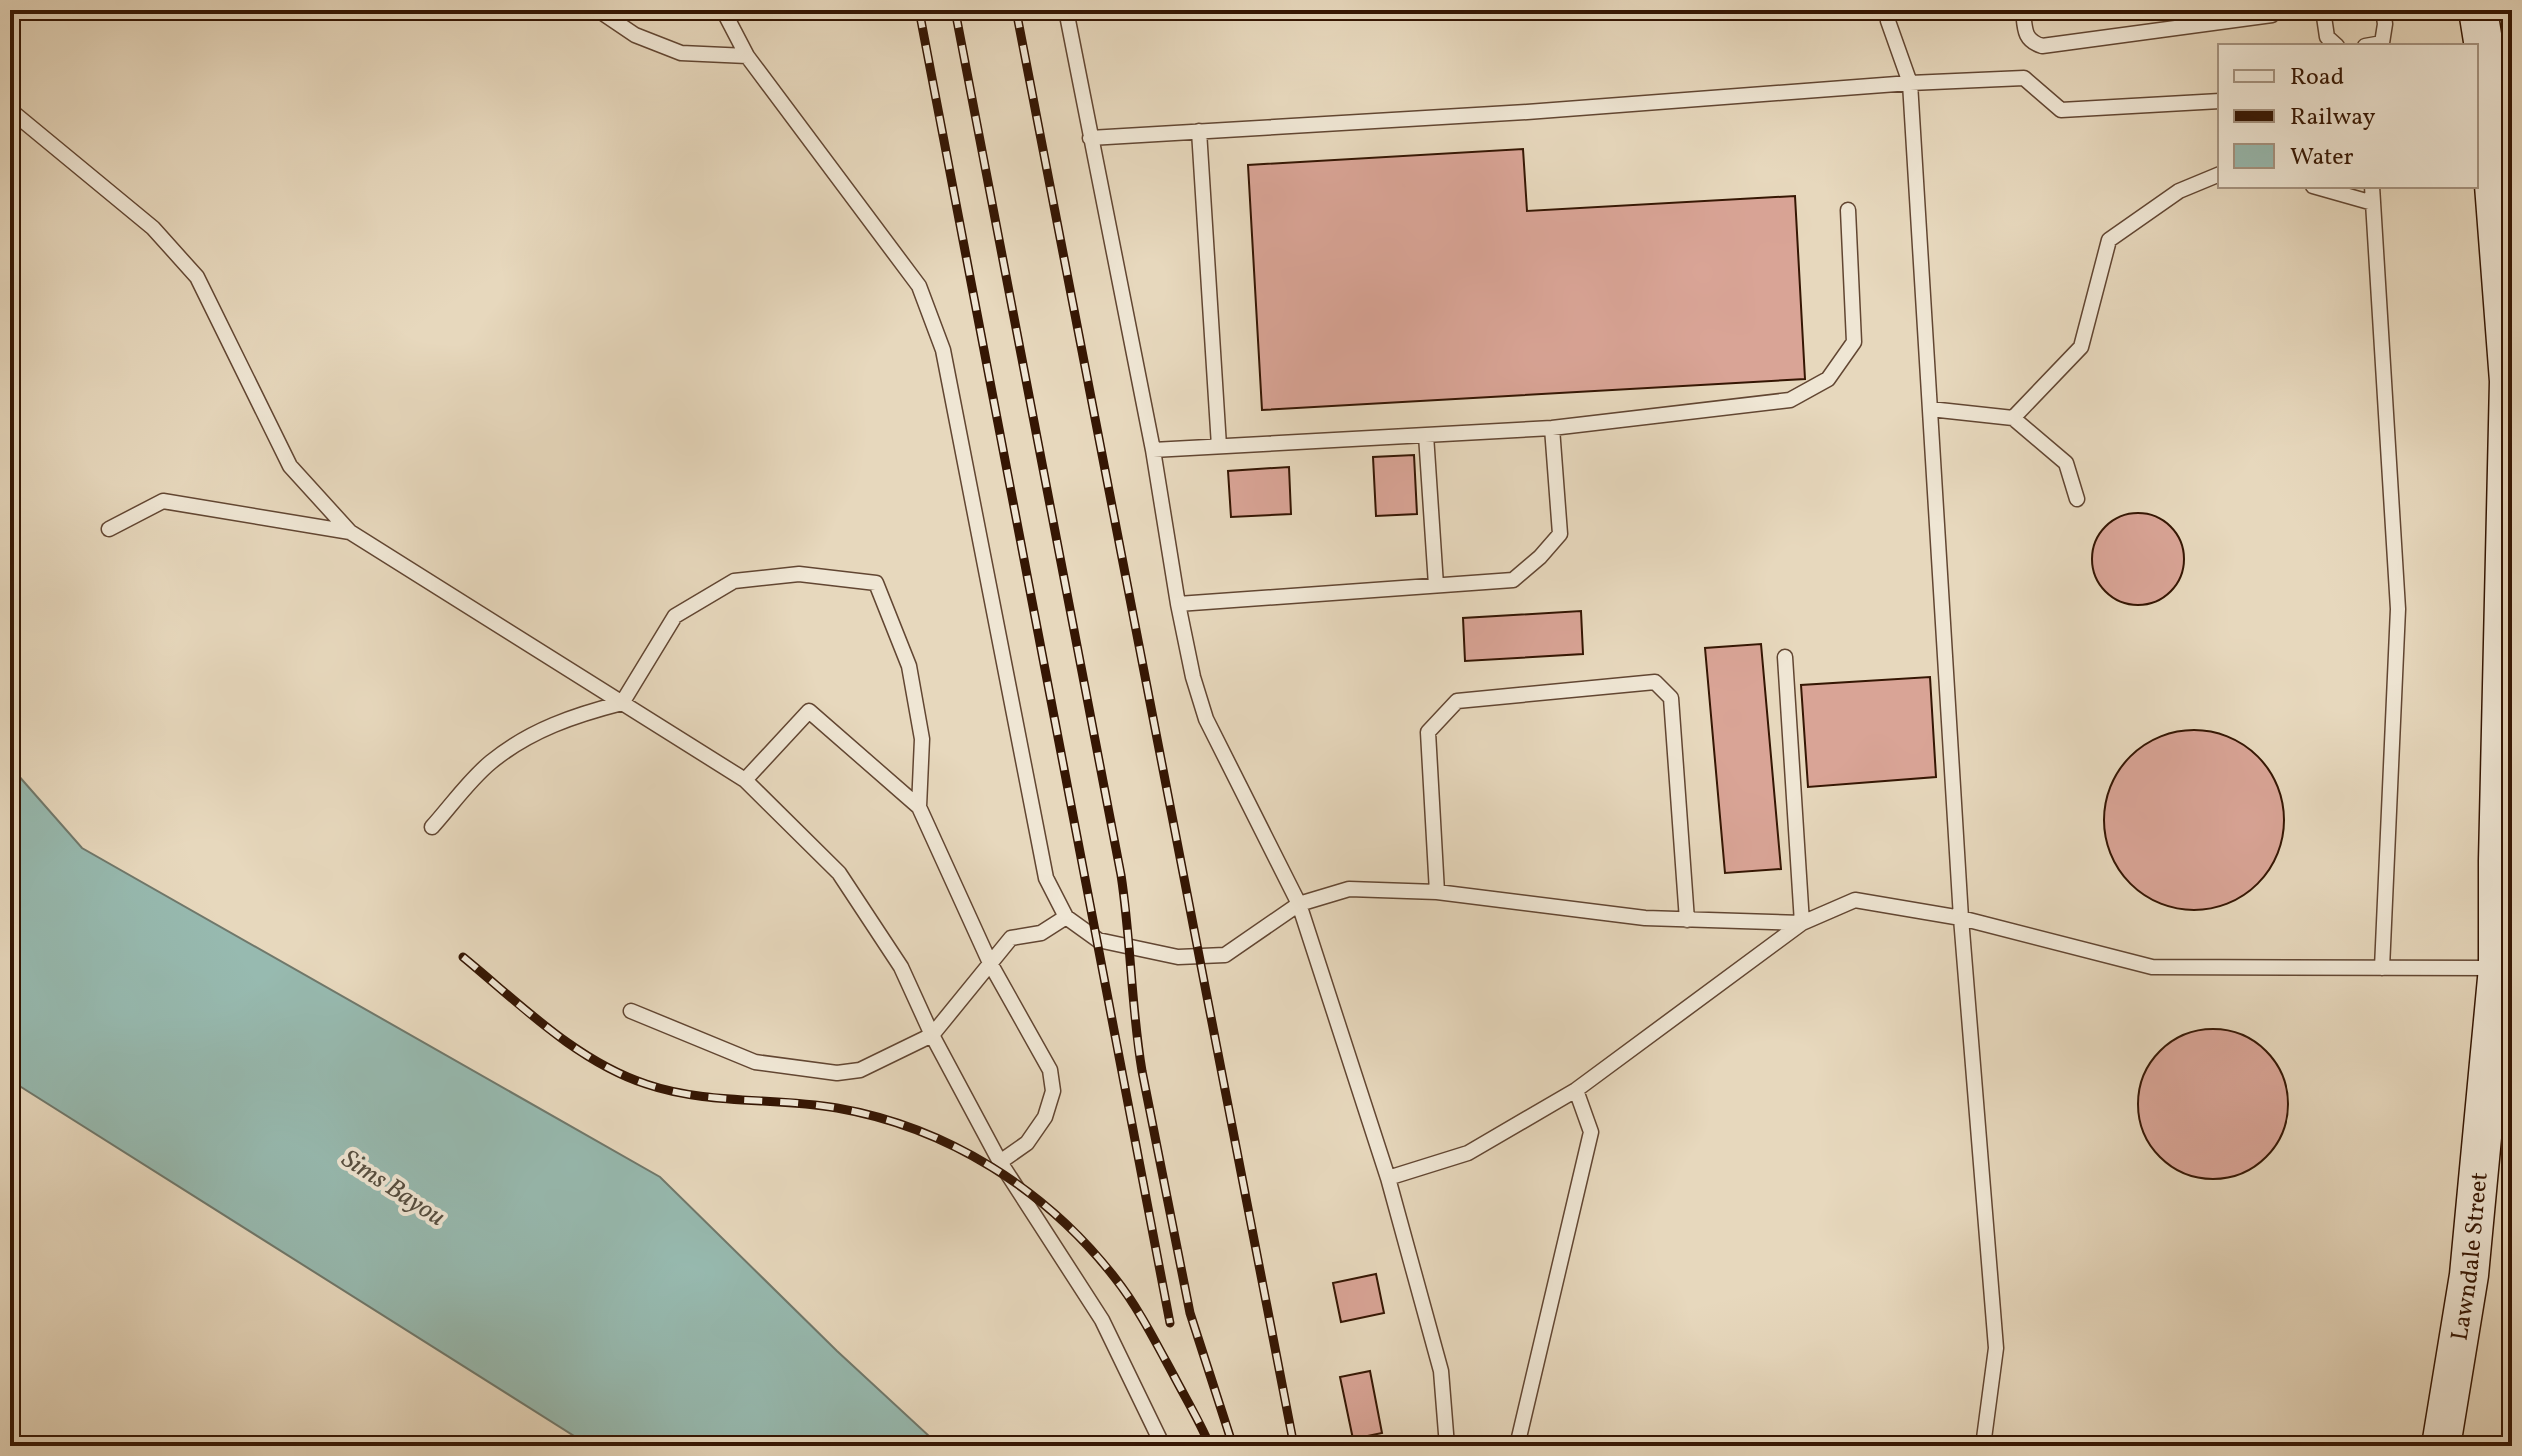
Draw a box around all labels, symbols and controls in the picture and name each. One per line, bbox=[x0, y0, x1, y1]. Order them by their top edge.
legend bbox=[2218, 44, 2478, 188]
text: Road bbox=[2290, 61, 2344, 95]
text: Railway bbox=[2290, 101, 2376, 135]
text: Water bbox=[2290, 141, 2354, 175]
water label: Sims Bayou bbox=[334, 1142, 452, 1236]
street label: Lawndale Street bbox=[2444, 1171, 2498, 1343]

